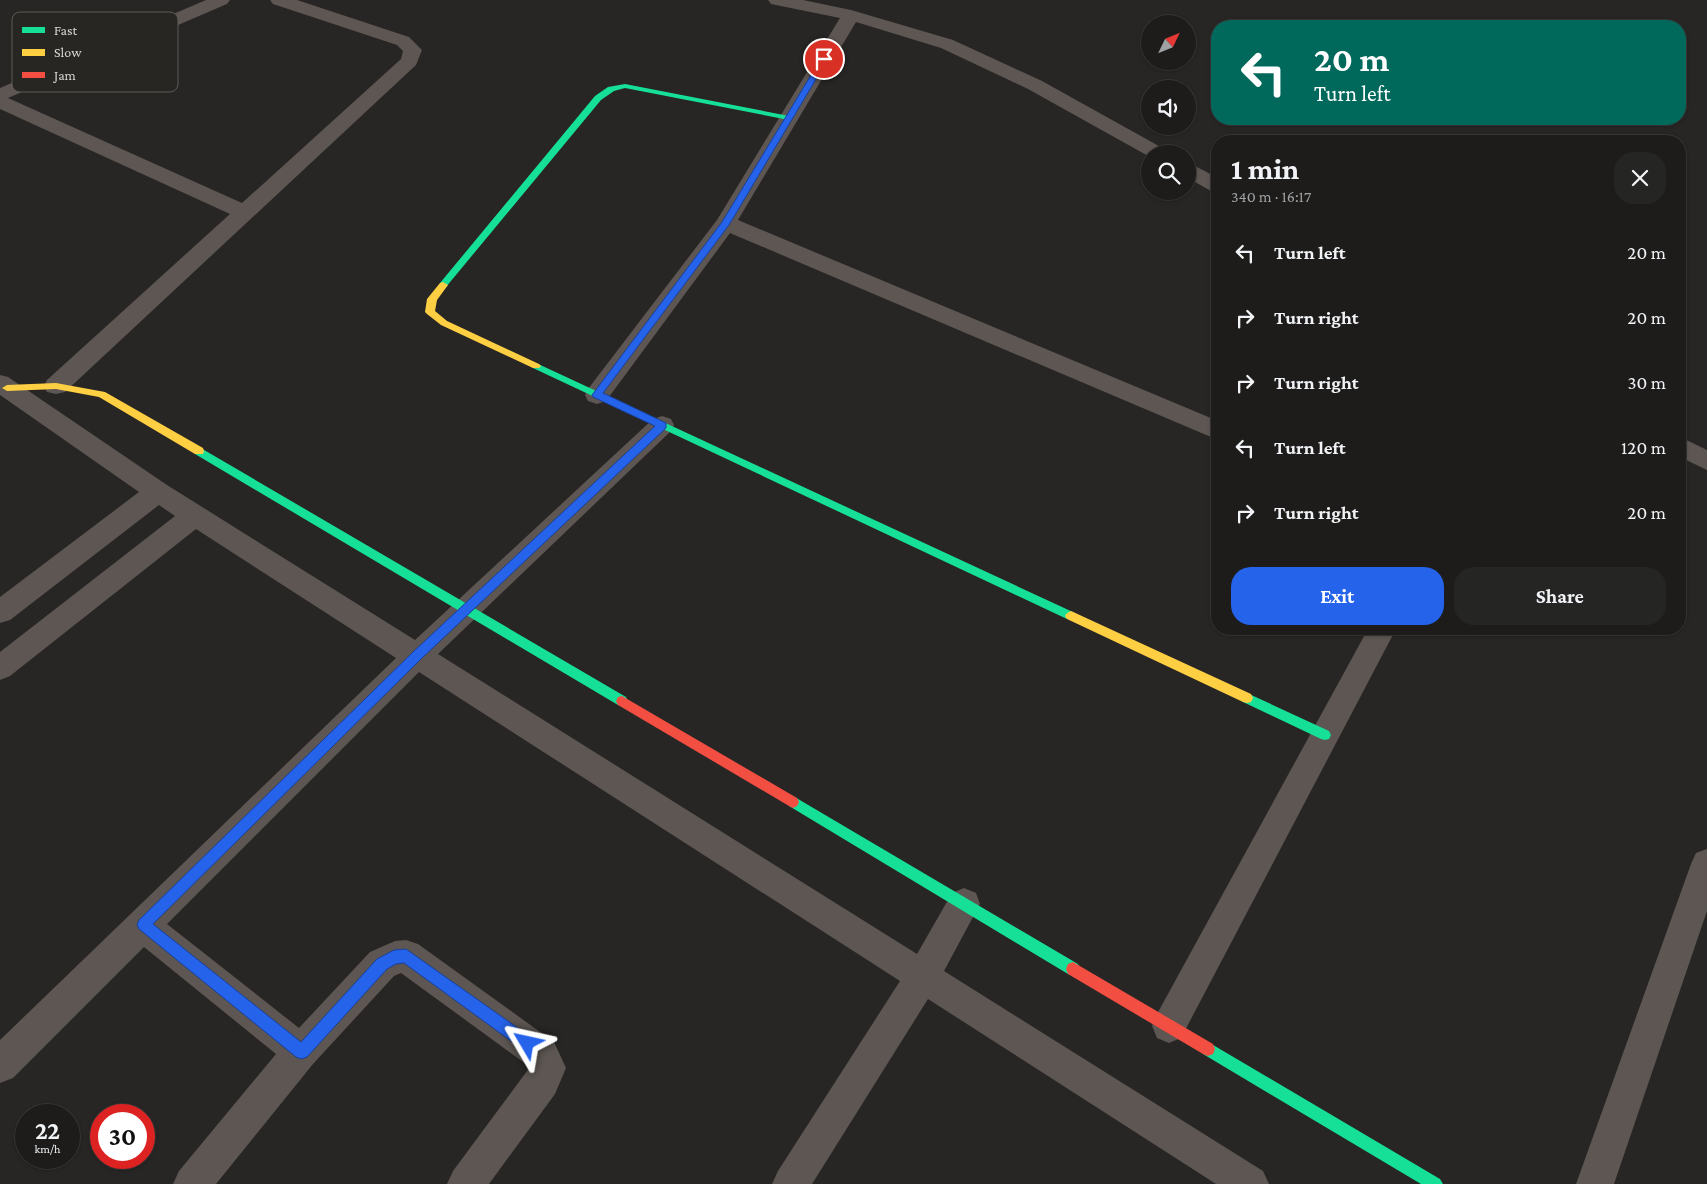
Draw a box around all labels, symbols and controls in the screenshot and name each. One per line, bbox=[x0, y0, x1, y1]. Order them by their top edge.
legend bbox=[12, 12, 178, 92]
north arrow bbox=[1141, 15, 1196, 70]
map controls bbox=[1141, 15, 1196, 200]
text: Fast bbox=[54, 22, 78, 38]
pin bbox=[803, 38, 845, 80]
icon: left bbox=[1231, 40, 1296, 105]
text: 20 m bbox=[1314, 40, 1389, 79]
text: Slow bbox=[54, 44, 82, 60]
icon: arrive bbox=[810, 45, 838, 73]
text: Jam bbox=[52, 67, 76, 83]
button: sound bbox=[1141, 80, 1196, 135]
text: Turn left bbox=[1314, 81, 1391, 106]
button: search bbox=[1141, 145, 1196, 200]
text: 1 min bbox=[1231, 152, 1299, 185]
button: close bbox=[1614, 152, 1666, 204]
text: 340 m · 16:17 bbox=[1231, 188, 1311, 205]
icon: left bbox=[1231, 239, 1259, 267]
text: Turn left bbox=[1274, 242, 1346, 263]
text: 20 m bbox=[1627, 242, 1666, 263]
icon: right bbox=[1231, 304, 1259, 332]
text: Turn right bbox=[1274, 307, 1359, 328]
text: 20 m bbox=[1627, 307, 1666, 328]
icon: right bbox=[1231, 369, 1259, 397]
text: Turn right bbox=[1274, 372, 1359, 393]
text: 30 m bbox=[1627, 372, 1666, 393]
icon: left bbox=[1231, 434, 1259, 462]
text: Turn left bbox=[1274, 437, 1346, 458]
text: 120 m bbox=[1621, 437, 1666, 458]
icon: right bbox=[1231, 499, 1259, 527]
text: Turn right bbox=[1274, 502, 1359, 523]
text: 20 m bbox=[1627, 502, 1666, 523]
button: Exit bbox=[1231, 567, 1444, 625]
button: Share bbox=[1454, 567, 1666, 625]
position arrow bbox=[500, 1016, 552, 1068]
speed limit sign: 30 bbox=[90, 1104, 155, 1169]
text: 22 bbox=[35, 1117, 60, 1144]
text: km/h bbox=[35, 1142, 60, 1156]

